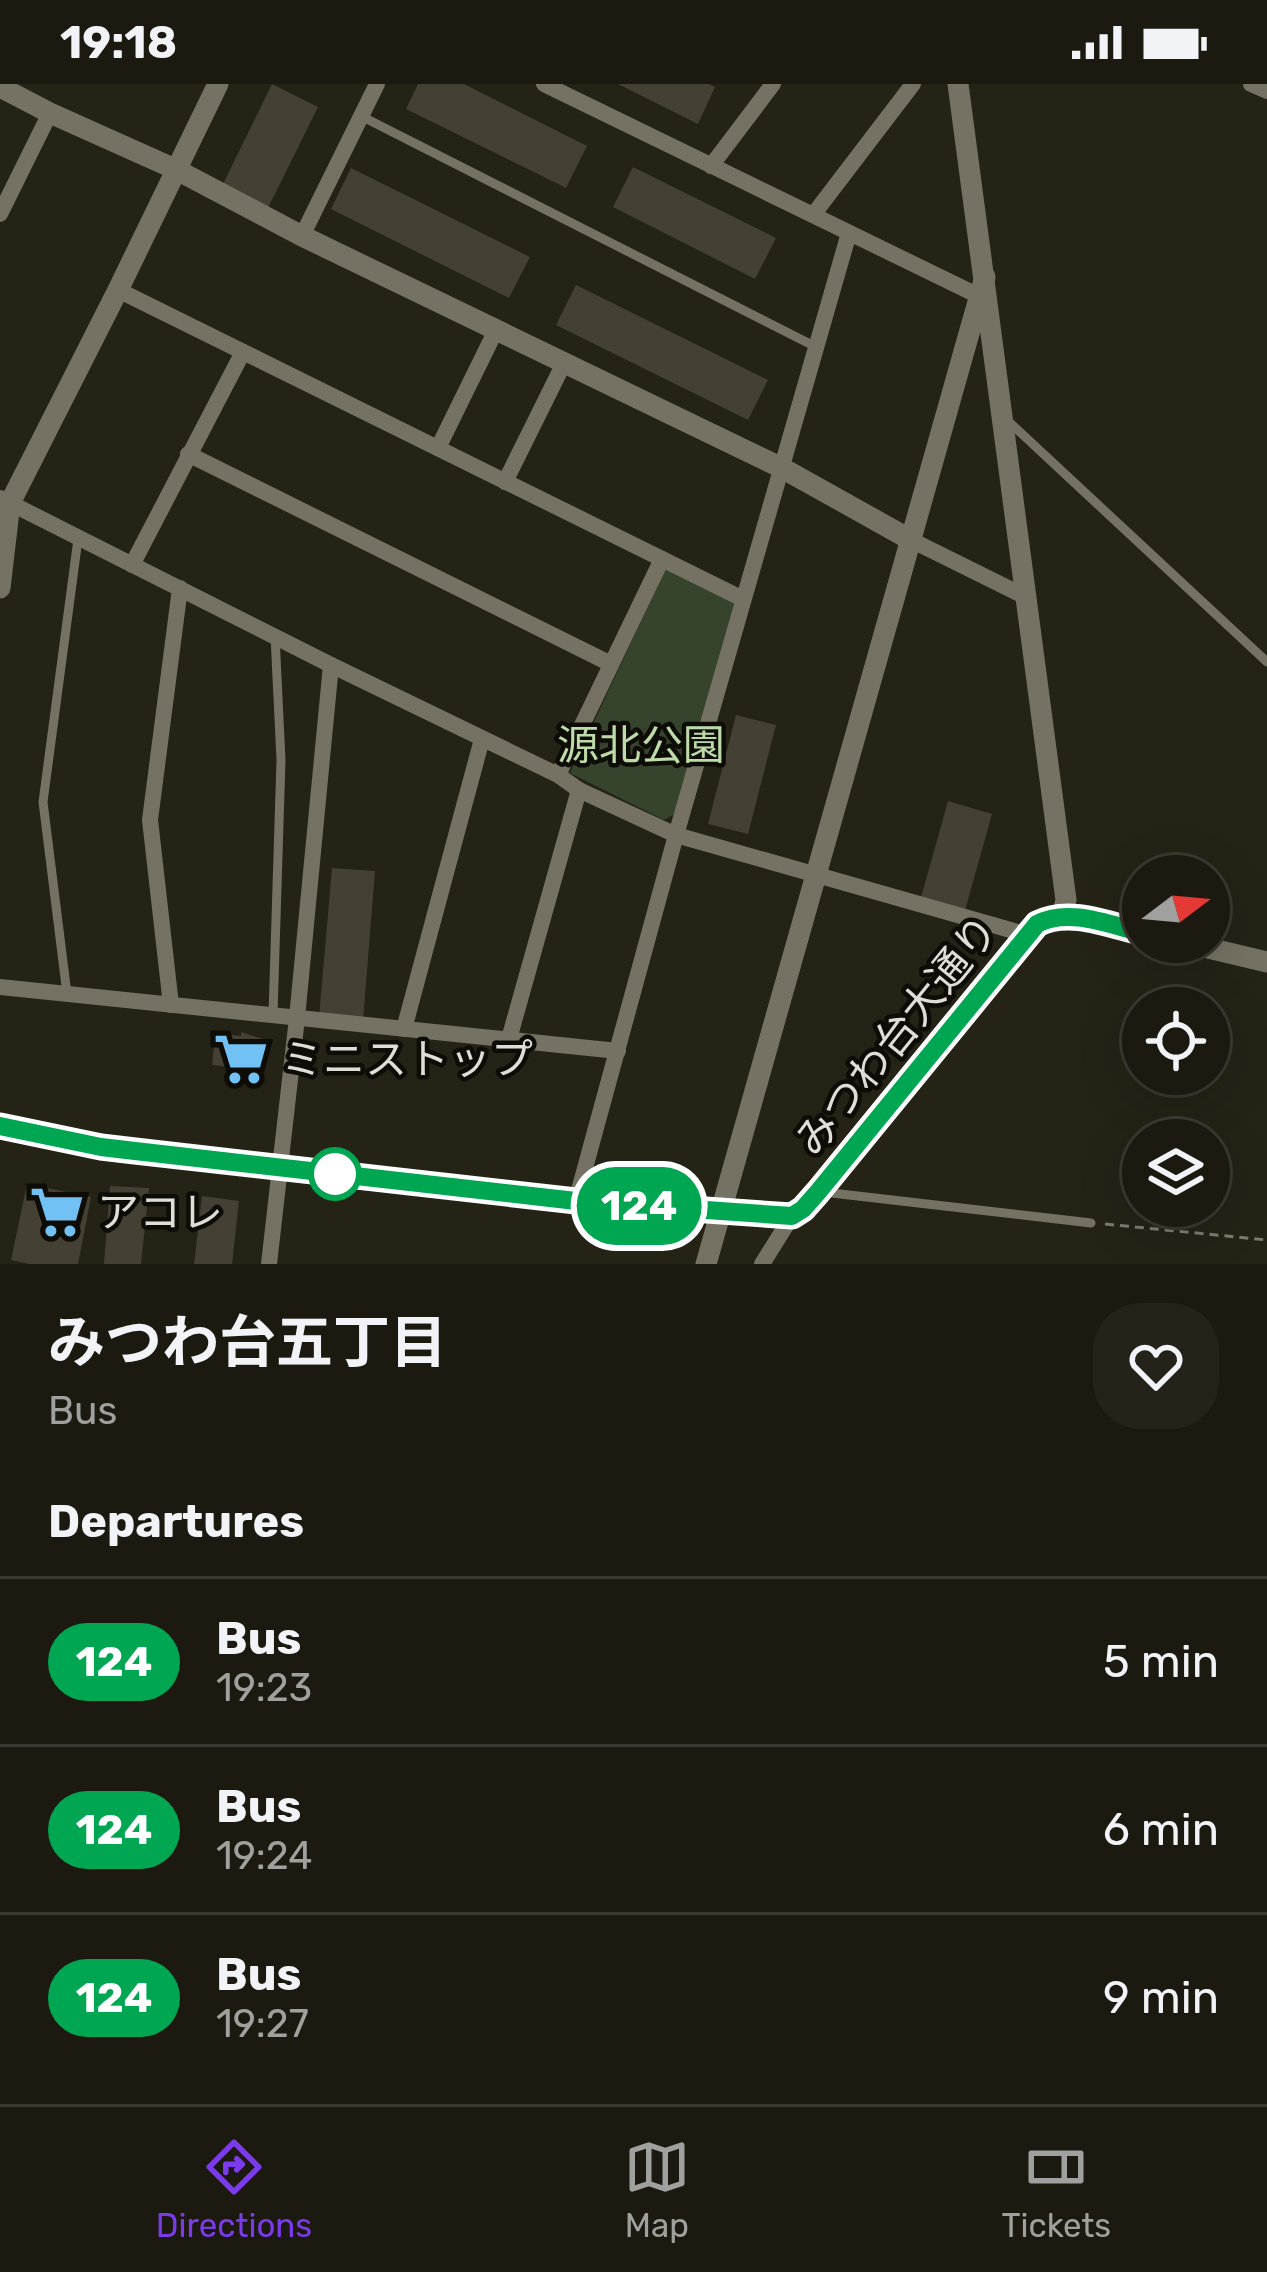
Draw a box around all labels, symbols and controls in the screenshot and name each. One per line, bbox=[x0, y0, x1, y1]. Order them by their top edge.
text: 19:18 bbox=[60, 16, 177, 69]
park label: 源北公園 bbox=[557, 721, 725, 771]
north arrow bbox=[1122, 855, 1230, 963]
map controls bbox=[1122, 855, 1230, 1227]
street label: みつわ台大通り bbox=[785, 906, 1009, 1166]
button: locate bbox=[1122, 987, 1230, 1095]
supermarket icon: ミニストップ bbox=[212, 1030, 270, 1088]
place label: ミニストップ bbox=[281, 1035, 533, 1085]
button: layers bbox=[1122, 1119, 1230, 1227]
unlabelled marker bbox=[310, 1149, 360, 1199]
line badge: 124 bbox=[570, 1167, 708, 1245]
text: 124 bbox=[601, 1181, 677, 1231]
supermarket icon: アコレ bbox=[28, 1183, 86, 1241]
place label: アコレ bbox=[97, 1188, 223, 1238]
button: heart bbox=[1093, 1303, 1219, 1429]
text: みつわ台五丁目 bbox=[48, 1309, 447, 1376]
text: Bus bbox=[48, 1388, 117, 1434]
text: Departures bbox=[48, 1495, 304, 1548]
text: Bus bbox=[216, 1612, 301, 1665]
text: 5 min bbox=[1103, 1635, 1219, 1688]
text: 124 bbox=[76, 1637, 152, 1687]
text: 19:23 bbox=[216, 1665, 312, 1711]
text: Bus bbox=[216, 1780, 301, 1833]
text: 6 min bbox=[1103, 1803, 1219, 1856]
text: 124 bbox=[76, 1805, 152, 1855]
text: 19:24 bbox=[216, 1833, 313, 1879]
text: Bus bbox=[216, 1948, 301, 2001]
text: 9 min bbox=[1103, 1971, 1219, 2024]
text: 124 bbox=[76, 1973, 152, 2023]
text: 19:27 bbox=[216, 2001, 309, 2047]
tab: Directions bbox=[156, 2134, 312, 2245]
tab: Map bbox=[624, 2134, 690, 2245]
tab: Tickets bbox=[1002, 2134, 1111, 2245]

